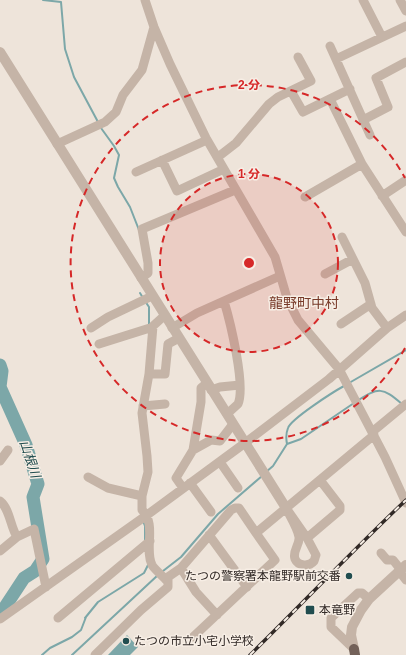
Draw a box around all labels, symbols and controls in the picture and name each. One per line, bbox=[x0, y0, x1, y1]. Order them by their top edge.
text: 2 分 bbox=[238, 78, 260, 92]
text: 1 分 bbox=[238, 167, 260, 181]
centre of rings bbox=[242, 256, 256, 270]
district label: 龍野町中村 bbox=[269, 295, 339, 311]
water label: 山根川 bbox=[17, 438, 44, 482]
place label: たつの警察署本龍野駅前交番 bbox=[185, 569, 341, 583]
marker: たつの警察署本龍野駅前交番 bbox=[344, 571, 354, 581]
place label: 本竜野 bbox=[319, 603, 355, 617]
marker: 本竜野 bbox=[304, 604, 316, 616]
place label: たつの市立小宅小学校 bbox=[134, 634, 254, 648]
marker: たつの市立小宅小学校 bbox=[121, 636, 131, 646]

